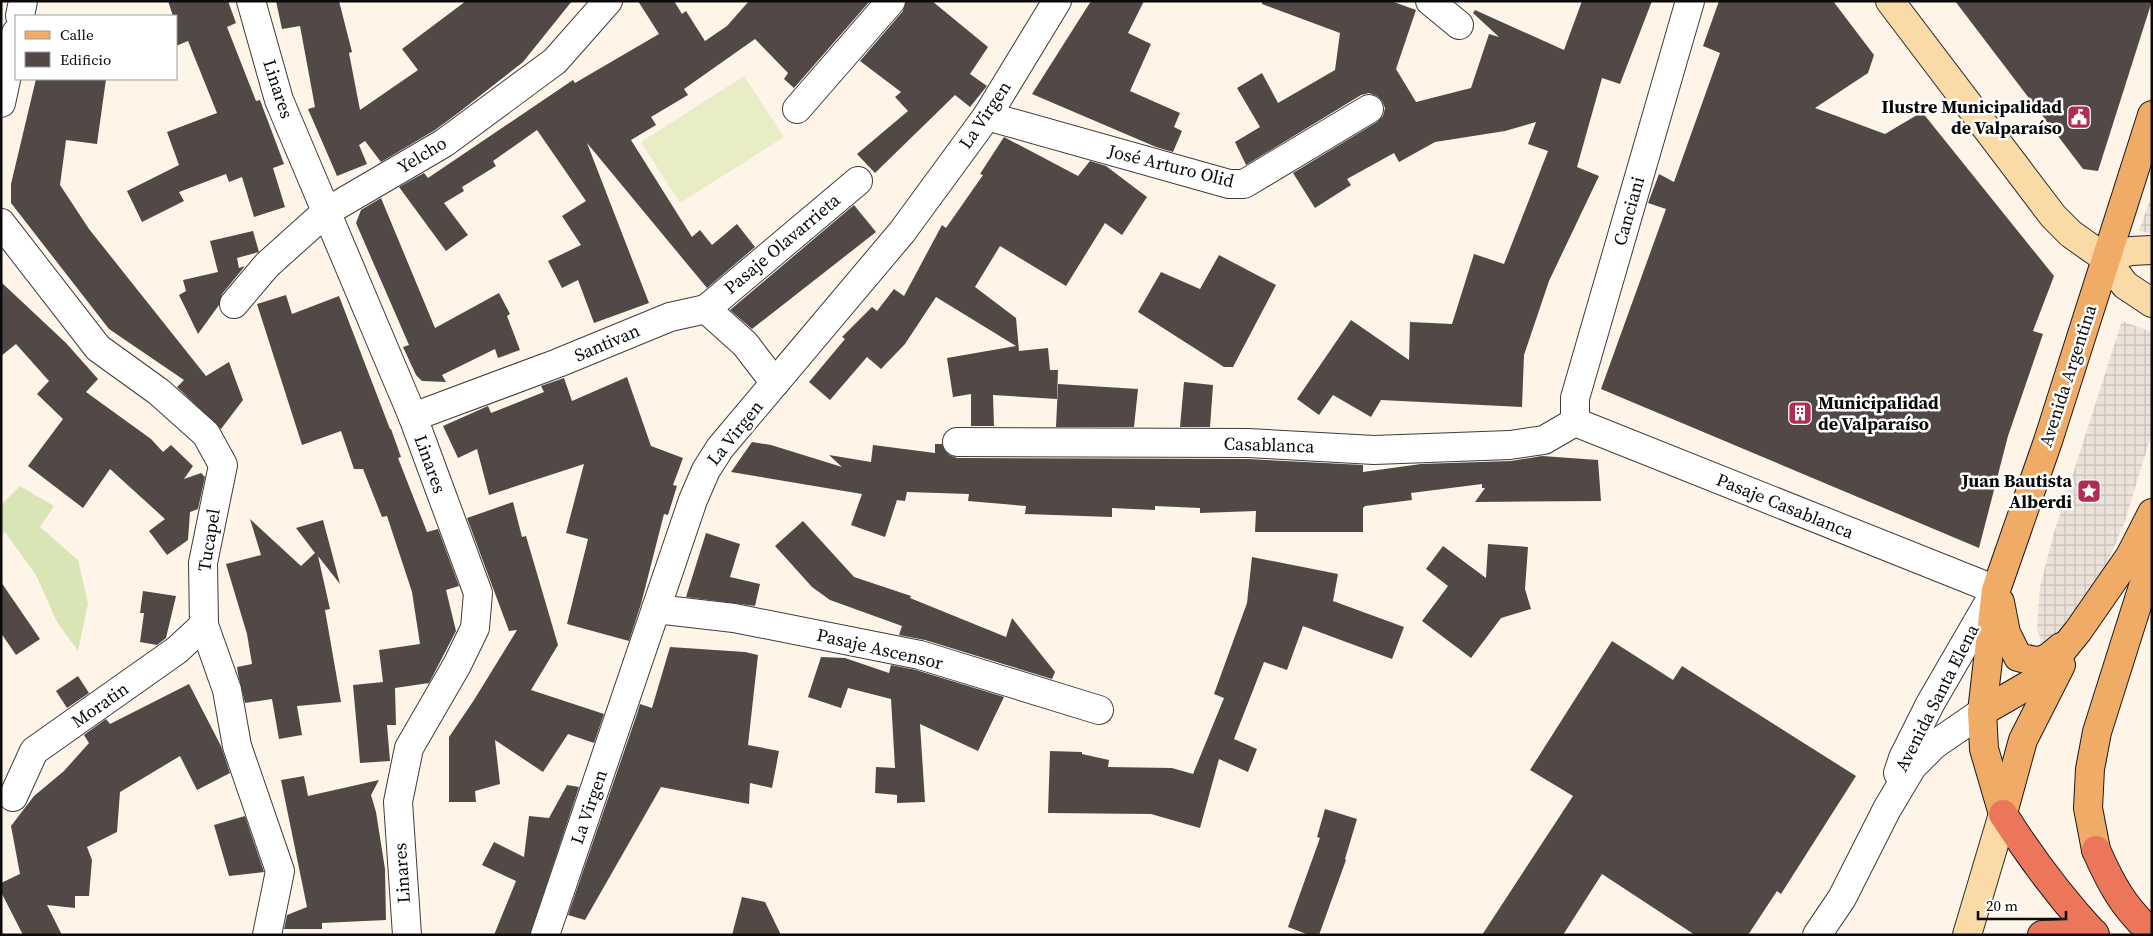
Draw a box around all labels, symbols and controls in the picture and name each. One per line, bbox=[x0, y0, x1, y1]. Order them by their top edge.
legend bbox=[15, 15, 178, 80]
text: Calle bbox=[60, 24, 94, 45]
text: Edificio bbox=[60, 49, 111, 70]
street label: Linares bbox=[257, 56, 300, 122]
street label: La Virgen bbox=[953, 76, 1017, 154]
place label: Ilustre Municipalidad de Valparaíso bbox=[1882, 94, 2062, 140]
public building icon: Ilustre Municipalidad de Valparaíso bbox=[2066, 104, 2092, 130]
street label: Yelcho bbox=[392, 130, 451, 179]
street label: José Arturo Olid bbox=[1105, 138, 1237, 193]
street label: Canciani bbox=[1607, 173, 1650, 248]
street label: Pasaje Olavarrieta bbox=[718, 187, 846, 300]
street label: Avenida Argentina bbox=[2033, 301, 2103, 450]
street label: Santivan bbox=[570, 318, 643, 367]
place label: Municipalidad de Valparaíso bbox=[1818, 390, 1939, 436]
street label: La Virgen bbox=[701, 395, 769, 471]
building icon: Municipalidad de Valparaíso bbox=[1787, 400, 1813, 426]
street label: Casablanca bbox=[1223, 430, 1316, 459]
street label: Linares bbox=[408, 431, 453, 497]
street label: Pasaje Casablanca bbox=[1713, 467, 1858, 545]
place label: Juan Bautista Alberdi bbox=[1961, 468, 2072, 514]
place icon: Juan Bautista Alberdi bbox=[2076, 478, 2102, 504]
street label: Tucapel bbox=[191, 507, 226, 573]
street label: Avenida Santa Elena bbox=[1889, 619, 1985, 776]
street label: Pasaje Ascensor bbox=[814, 622, 946, 675]
street label: Moratin bbox=[66, 676, 133, 733]
street label: La Virgen bbox=[564, 766, 613, 847]
street label: Linares bbox=[387, 842, 416, 904]
scale bar bbox=[1978, 888, 2066, 920]
text: 20 m bbox=[1986, 895, 2018, 916]

